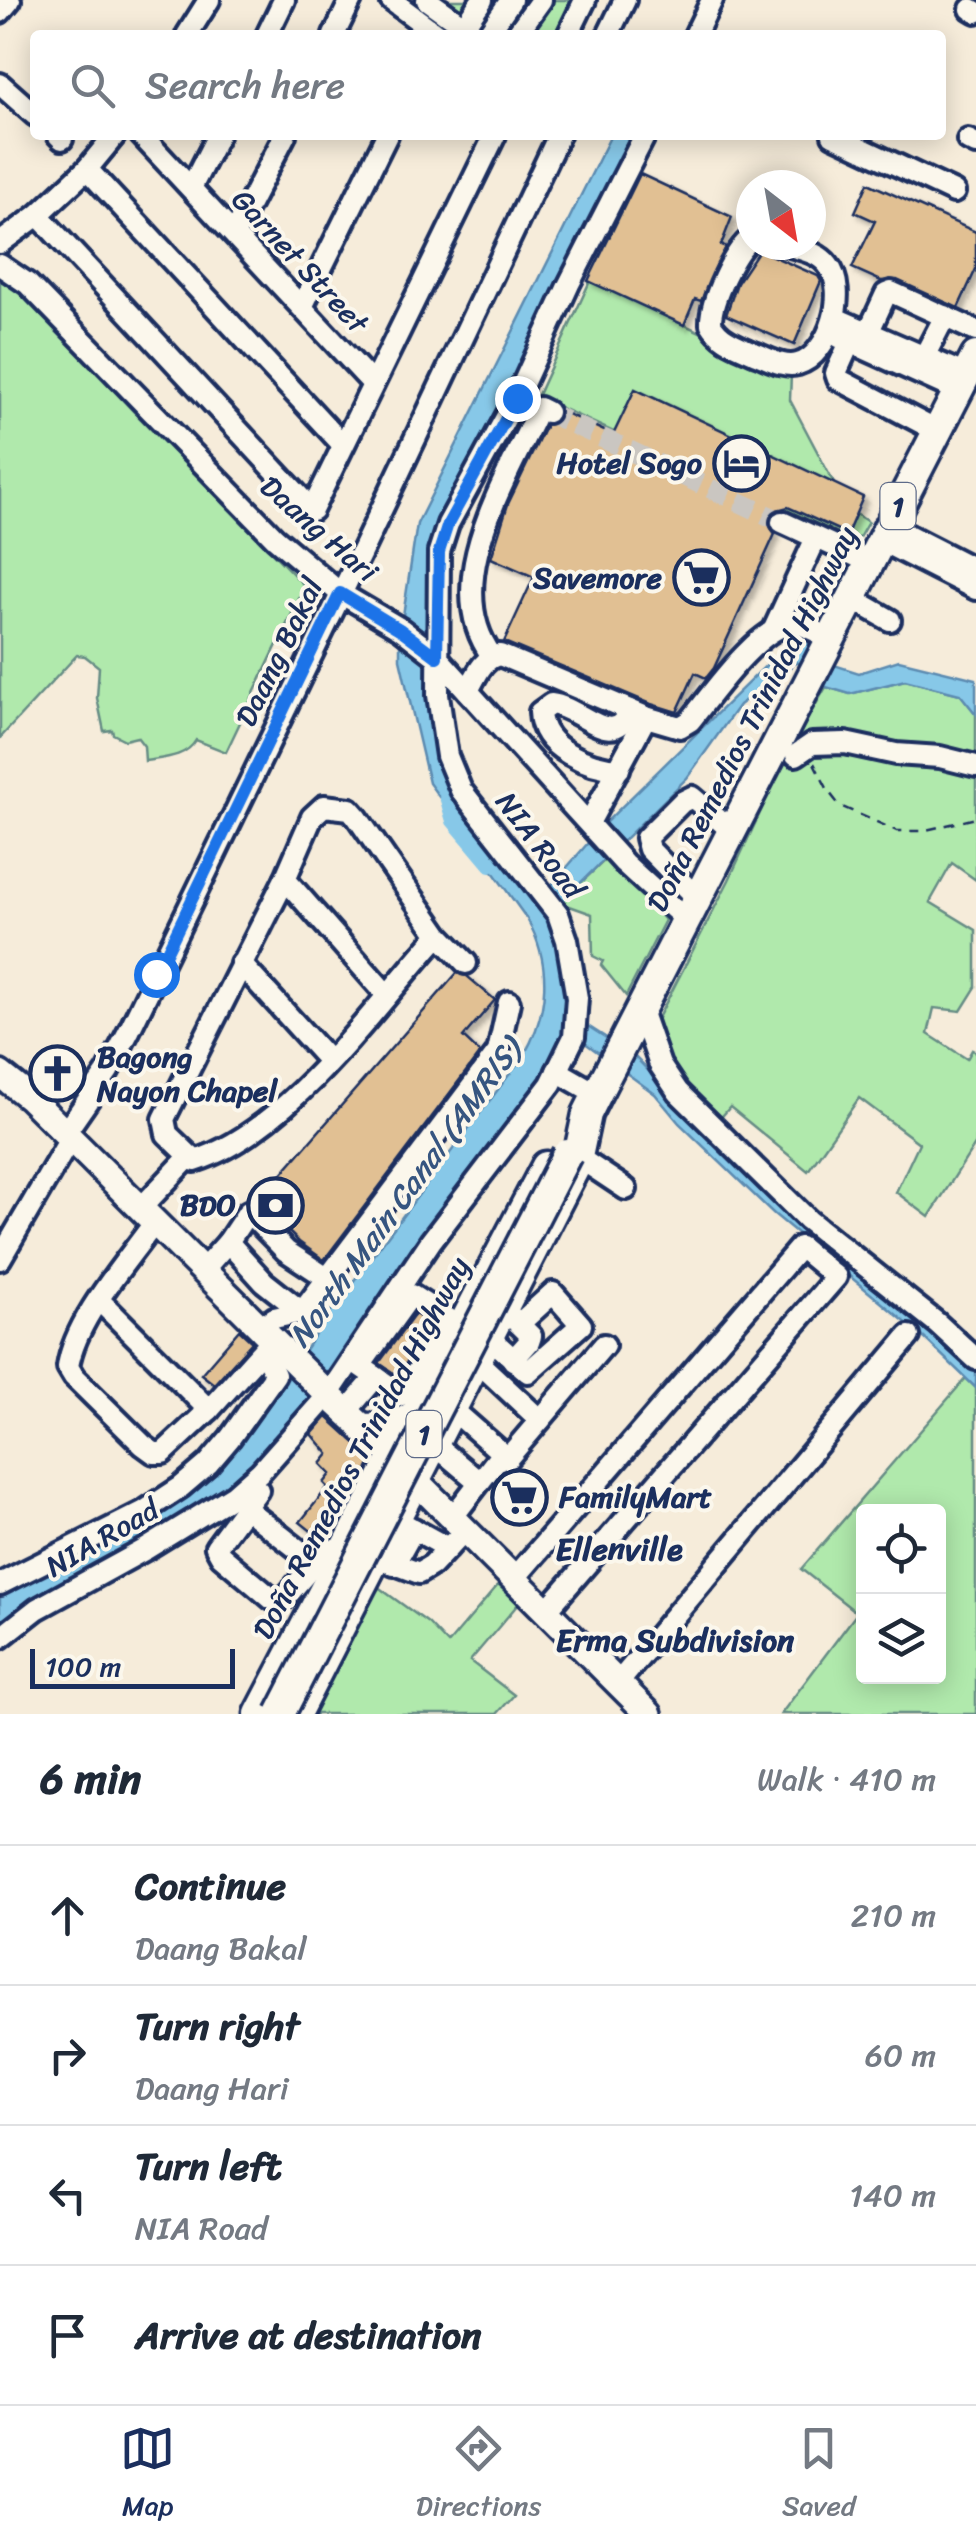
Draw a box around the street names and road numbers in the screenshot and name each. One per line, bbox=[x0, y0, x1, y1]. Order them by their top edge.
street label: Garnet Street bbox=[218, 175, 384, 348]
street label: Daang Hari bbox=[247, 461, 392, 598]
road number: 1 bbox=[880, 483, 916, 529]
street label: Doña Remedios Trinidad Highway bbox=[631, 516, 873, 922]
street label: Daang Bakal bbox=[219, 567, 339, 736]
street label: NIA Road bbox=[481, 779, 600, 913]
street label: Doña Remedios Trinidad Highway bbox=[237, 1246, 485, 1649]
road number: 1 bbox=[406, 1411, 442, 1457]
street label: NIA Road bbox=[35, 1482, 171, 1592]

